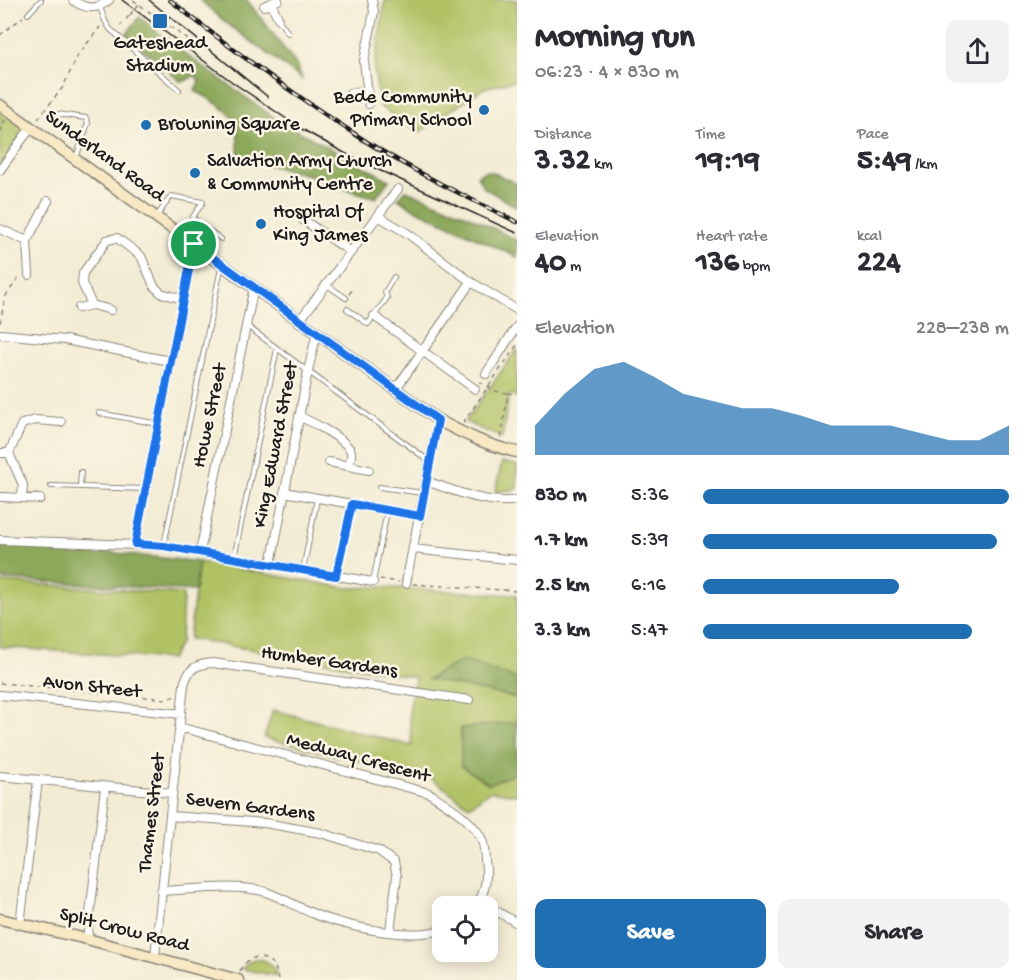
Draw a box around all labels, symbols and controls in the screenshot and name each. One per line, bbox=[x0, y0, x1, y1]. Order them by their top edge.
marker: Gateshead Stadium bbox=[151, 12, 169, 30]
text: Morning run bbox=[535, 20, 695, 58]
button: share bbox=[946, 20, 1009, 83]
place label: Gateshead Stadium bbox=[113, 33, 209, 79]
text: 06:23 · 4 × 830 m bbox=[535, 62, 679, 85]
place label: Bede Community Primary School bbox=[333, 87, 472, 133]
marker: Bede Community Primary School bbox=[477, 103, 491, 117]
street label: Sunderland Road bbox=[40, 106, 170, 210]
place label: Browning Square bbox=[157, 114, 300, 137]
marker: Browning Square bbox=[139, 118, 153, 132]
text: Distance bbox=[535, 126, 592, 145]
text: Time bbox=[696, 126, 725, 145]
text: Pace bbox=[857, 126, 888, 145]
text: 3.32 bbox=[535, 145, 590, 180]
text: 19:19 bbox=[696, 145, 760, 180]
text: 5:49 bbox=[857, 145, 911, 180]
place label: Salvation Army Church & Community Centre bbox=[207, 151, 392, 197]
text: km bbox=[590, 156, 613, 175]
text: /km bbox=[911, 156, 938, 175]
marker: Salvation Army Church & Community Centre bbox=[188, 166, 202, 180]
place label: Hospital Of King James bbox=[273, 202, 368, 248]
marker: Hospital Of King James bbox=[254, 217, 268, 231]
pin bbox=[168, 218, 219, 269]
icon: arrive bbox=[177, 227, 210, 260]
text: Elevation bbox=[535, 228, 599, 247]
text: Heart rate bbox=[696, 228, 768, 247]
text: kcal bbox=[857, 228, 882, 247]
text: 40 bbox=[535, 247, 566, 282]
text: 136 bbox=[696, 247, 739, 282]
text: 224 bbox=[857, 247, 901, 282]
text: m bbox=[566, 258, 581, 277]
text: bpm bbox=[739, 258, 770, 277]
text: Elevation bbox=[535, 318, 615, 341]
text: 228–238 m bbox=[916, 318, 1009, 341]
street label: King Edward Street bbox=[250, 358, 305, 530]
street label: Howe Street bbox=[189, 360, 234, 470]
text: 830 m bbox=[535, 485, 587, 508]
text: 5:36 bbox=[631, 485, 668, 508]
text: 1.7 km bbox=[535, 530, 588, 553]
text: 5:39 bbox=[631, 530, 668, 553]
text: 2.5 km bbox=[535, 575, 589, 598]
text: 6:16 bbox=[631, 575, 666, 598]
text: 3.3 km bbox=[535, 620, 590, 643]
text: 5:47 bbox=[631, 620, 668, 643]
street label: Humber Gardens bbox=[259, 642, 399, 684]
street label: Avon Street bbox=[42, 671, 144, 705]
street label: Medway Crescent bbox=[284, 729, 434, 790]
street label: Thames Street bbox=[134, 750, 172, 875]
street label: Severn Gardens bbox=[184, 789, 316, 827]
map controls bbox=[432, 896, 498, 962]
button: locate bbox=[432, 896, 498, 962]
button: Save bbox=[535, 899, 766, 968]
button: Share bbox=[778, 899, 1009, 968]
street label: Split Crow Road bbox=[57, 904, 194, 959]

